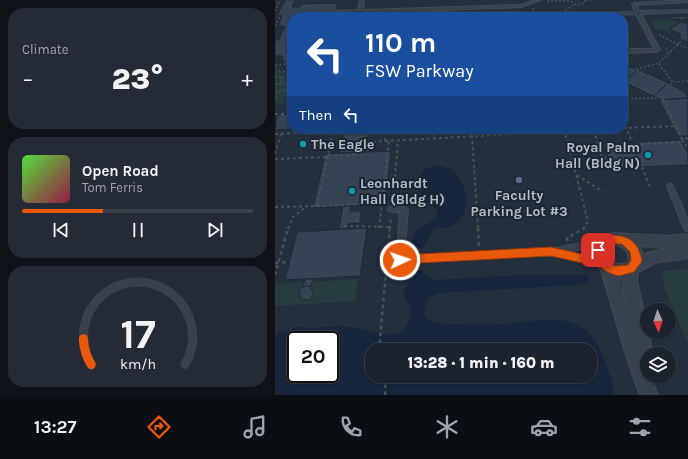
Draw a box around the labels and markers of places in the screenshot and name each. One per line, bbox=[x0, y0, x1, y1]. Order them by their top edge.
place label: The Eagle bbox=[311, 136, 374, 153]
marker: The Eagle bbox=[298, 139, 308, 149]
place label: Royal Palm Hall (Bldg N) bbox=[555, 139, 640, 172]
marker: Royal Palm Hall (Bldg N) bbox=[643, 150, 653, 160]
place label: Leonhardt Hall (Bldg H) bbox=[360, 175, 445, 208]
marker: Faculty Parking Lot #3 bbox=[514, 175, 524, 185]
marker: Leonhardt Hall (Bldg H) bbox=[347, 186, 357, 196]
place label: Faculty Parking Lot #3 bbox=[470, 187, 568, 220]
pin bbox=[581, 233, 615, 267]

